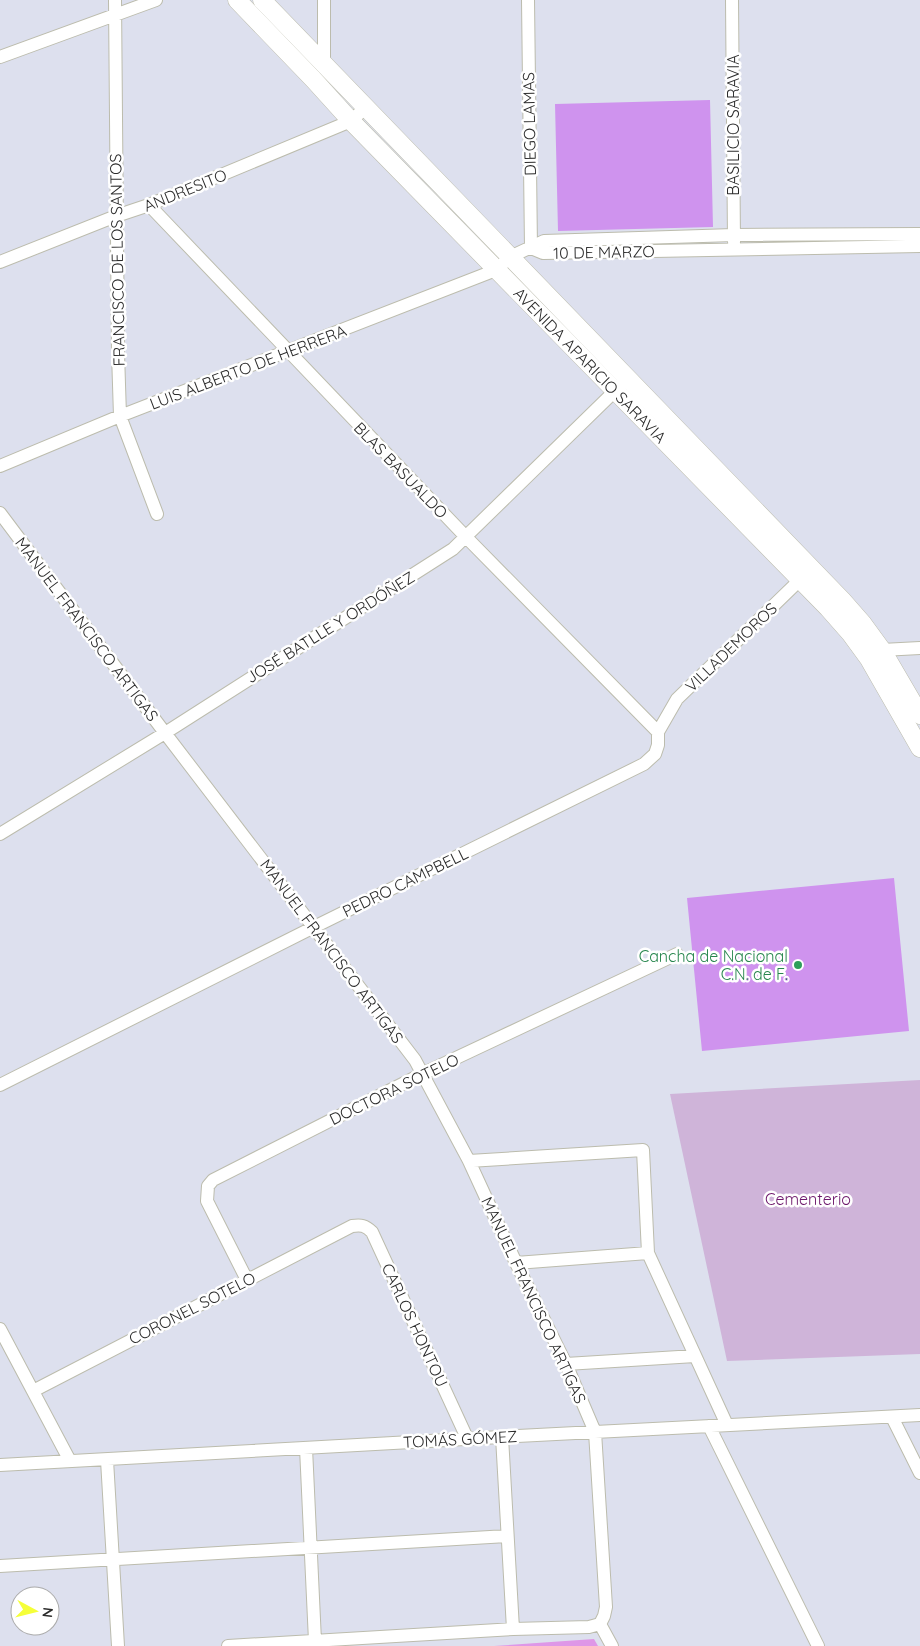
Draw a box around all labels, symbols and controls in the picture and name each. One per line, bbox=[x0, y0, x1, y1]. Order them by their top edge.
street label: BASILICIO SARAVIA bbox=[723, 54, 743, 196]
street label: DIEGO LAMAS bbox=[518, 72, 540, 176]
street label: FRANCISCO DE LOS SANTOS bbox=[105, 153, 129, 367]
street label: ANDRESITO bbox=[141, 164, 229, 216]
street label: 10 DE MARZO bbox=[553, 241, 655, 263]
street label: AVENIDA APARICIO SARAVIA bbox=[510, 283, 671, 447]
street label: LUIS ALBERTO DE HERRERA bbox=[147, 320, 349, 414]
street label: BLAS BASUALDO bbox=[350, 418, 452, 522]
street label: MANUEL FRANCISCO ARTIGAS bbox=[11, 533, 163, 725]
street label: JOSÉ BATLLE Y ORDÓÑEZ bbox=[242, 567, 418, 687]
street label: VILLADEMOROS bbox=[681, 598, 781, 696]
street label: PEDRO CAMPBELL bbox=[339, 843, 472, 921]
street label: MANUEL FRANCISCO ARTIGAS bbox=[256, 855, 408, 1047]
place label: Cancha de Nacional C.N. de F. bbox=[639, 946, 788, 984]
marker: Cancha de Nacional C.N. de F. bbox=[792, 959, 804, 971]
street label: DOCTORA SOTELO bbox=[326, 1049, 462, 1129]
park label: Cementerio bbox=[765, 1189, 851, 1209]
street label: MANUEL FRANCISCO ARTIGAS bbox=[477, 1193, 591, 1407]
street label: CARLOS HONTOU bbox=[378, 1260, 452, 1390]
street label: CORONEL SOTELO bbox=[125, 1267, 259, 1349]
street label: TOMÁS GÓMEZ bbox=[402, 1426, 518, 1452]
north arrow bbox=[10, 1586, 60, 1636]
text: N bbox=[38, 1606, 57, 1619]

